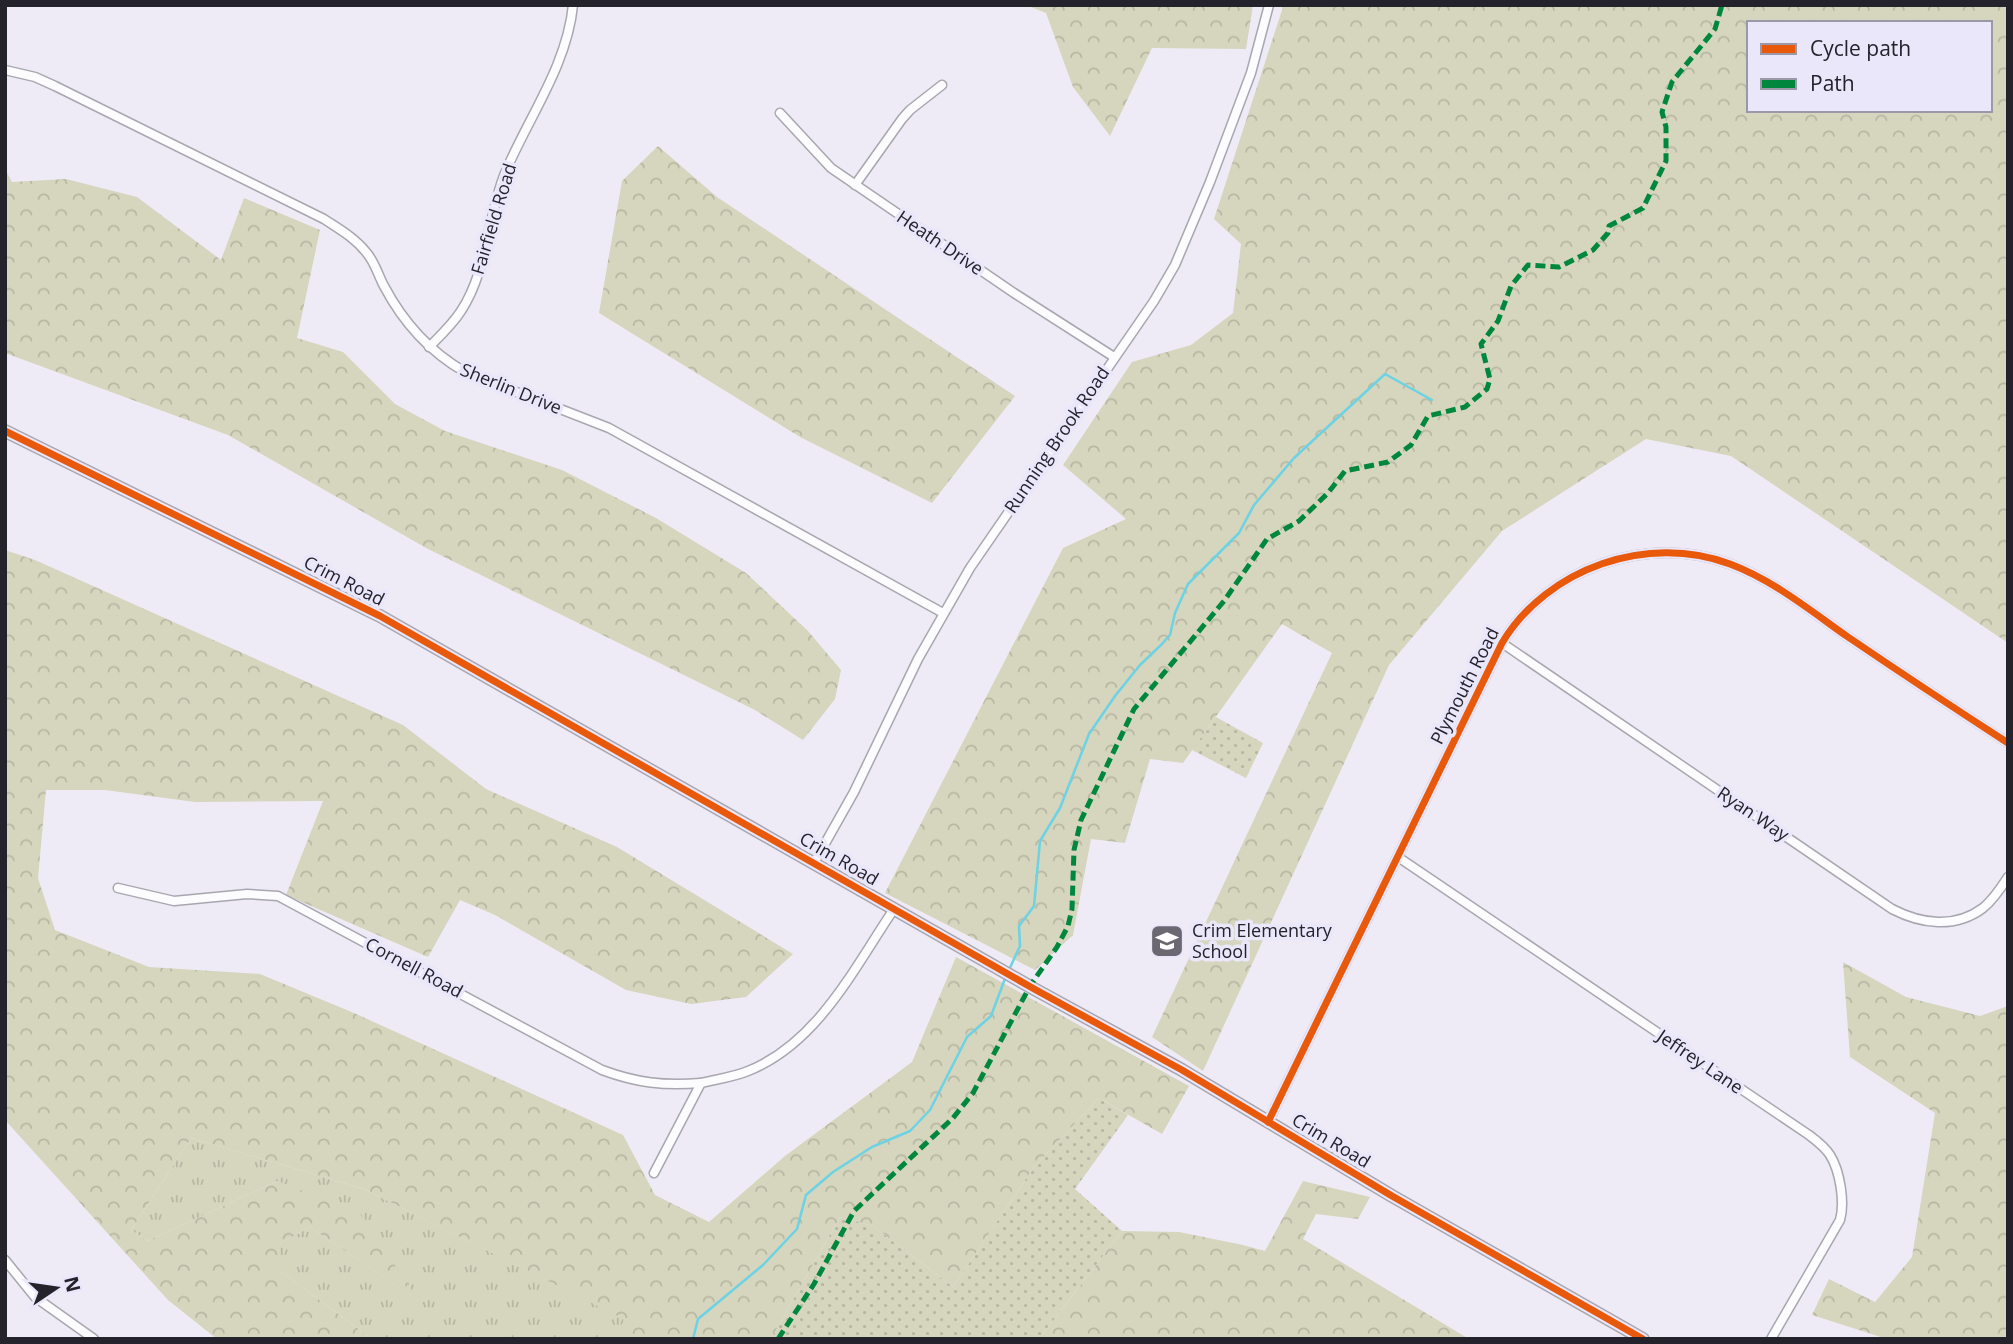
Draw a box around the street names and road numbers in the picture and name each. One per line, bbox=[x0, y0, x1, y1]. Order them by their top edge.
street label: Fairfield Road bbox=[465, 160, 521, 277]
street label: Heath Drive bbox=[893, 204, 989, 280]
street label: Sherlin Drive bbox=[457, 357, 566, 419]
street label: Running Brook Road bbox=[998, 361, 1114, 517]
street label: Crim Road bbox=[300, 550, 389, 611]
street label: Plymouth Road bbox=[1424, 623, 1504, 748]
street label: Ryan Way bbox=[1713, 780, 1795, 846]
street label: Crim Road bbox=[796, 826, 883, 890]
street label: Cornell Road bbox=[361, 931, 468, 1003]
street label: Jeffrey Lane bbox=[1651, 1022, 1748, 1099]
street label: Crim Road bbox=[1288, 1107, 1375, 1173]

